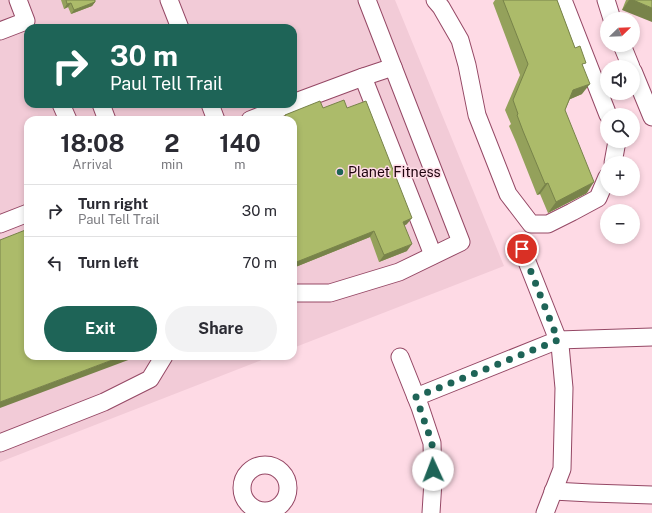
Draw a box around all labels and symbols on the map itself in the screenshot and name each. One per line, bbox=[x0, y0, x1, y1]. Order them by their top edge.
north arrow bbox=[600, 12, 640, 52]
place label: Planet Fitness bbox=[348, 164, 441, 180]
marker: Planet Fitness bbox=[335, 167, 345, 177]
pin bbox=[505, 232, 539, 266]
position arrow bbox=[412, 449, 454, 491]

